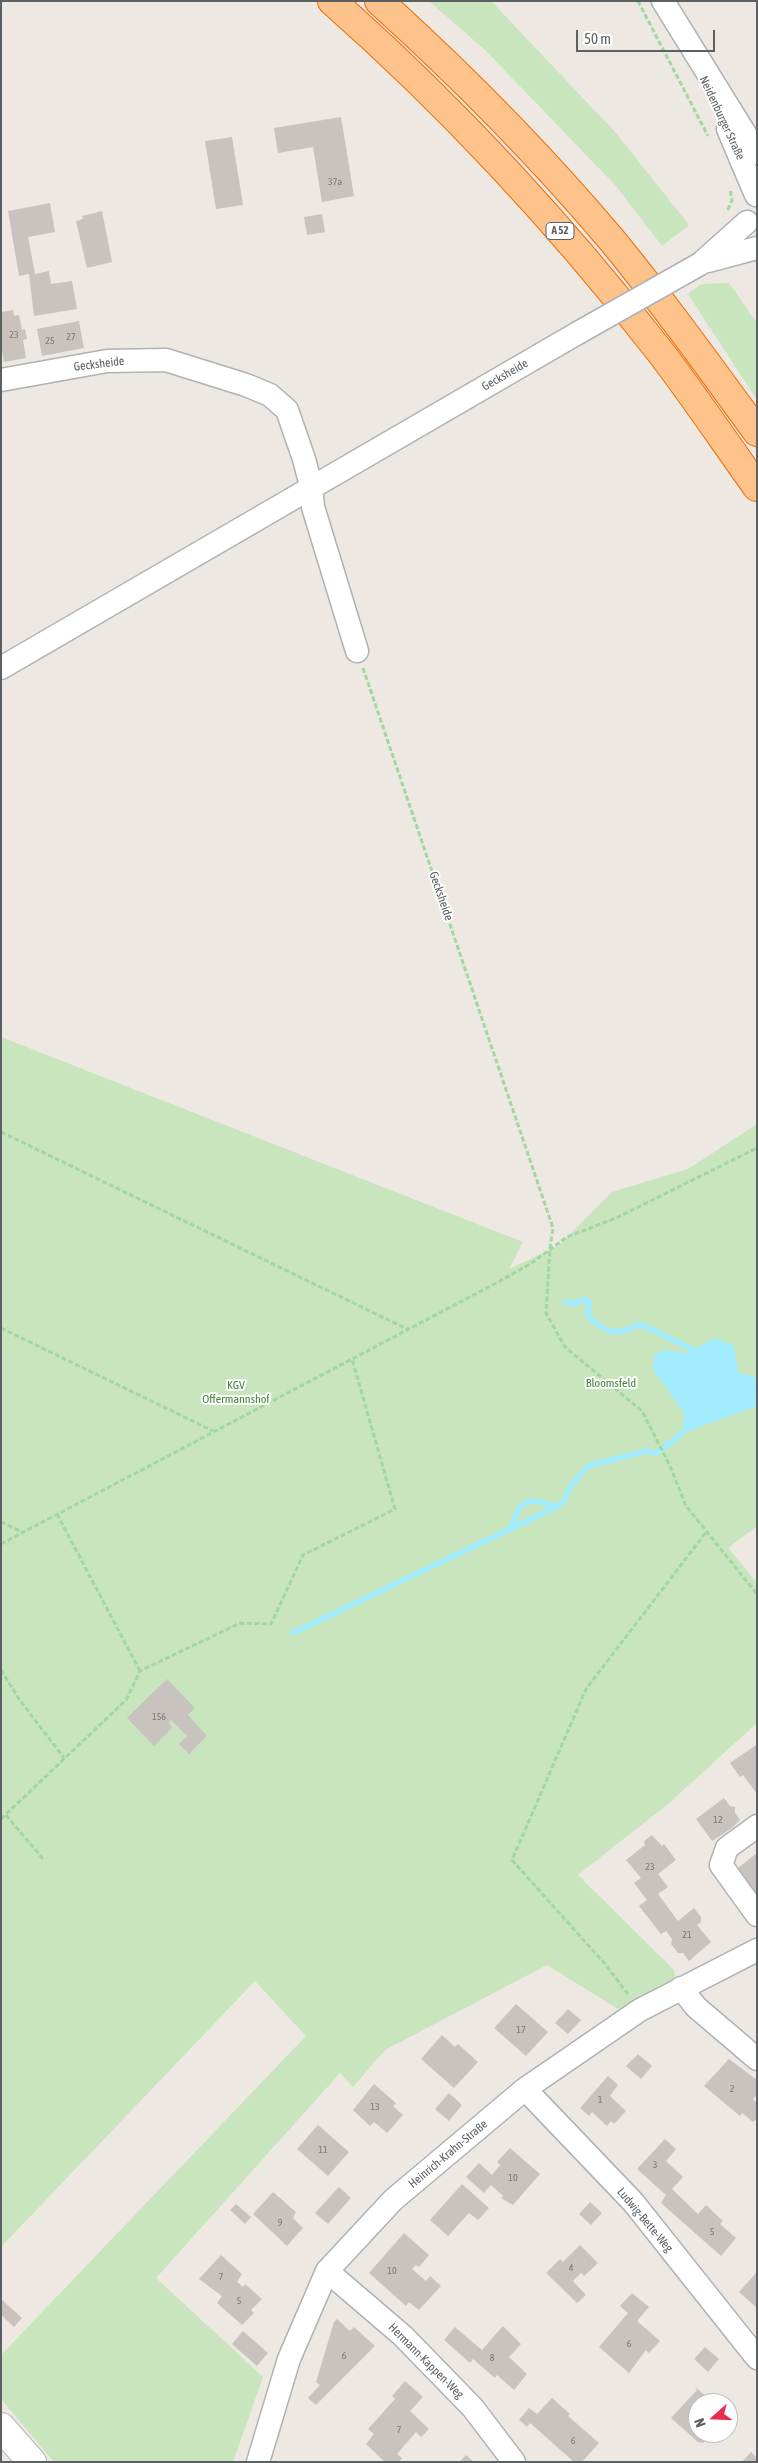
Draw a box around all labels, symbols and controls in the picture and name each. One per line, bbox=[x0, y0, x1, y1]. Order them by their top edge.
scale bar bbox=[578, 20, 717, 52]
text: 50 m bbox=[584, 30, 611, 47]
street label: Neidenburger Straße bbox=[696, 74, 748, 162]
house number: 37a bbox=[328, 176, 342, 188]
road number: A 52 bbox=[546, 222, 574, 240]
house number: 23 bbox=[9, 329, 19, 341]
house number: 27 bbox=[66, 331, 76, 343]
house number: 25 bbox=[45, 335, 55, 347]
street label: Gecksheide bbox=[73, 354, 125, 374]
street label: Gecksheide bbox=[479, 356, 531, 394]
street label: Gecksheide bbox=[426, 870, 456, 922]
park label: Bloomsfeld bbox=[586, 1376, 636, 1390]
park label: KGV Offermannshof bbox=[202, 1378, 270, 1406]
house number: 156 bbox=[152, 1711, 166, 1723]
house number: 12 bbox=[713, 1814, 723, 1826]
house number: 23 bbox=[645, 1861, 655, 1873]
house number: 21 bbox=[682, 1929, 692, 1941]
house number: 17 bbox=[516, 2024, 526, 2036]
house number: 2 bbox=[730, 2083, 734, 2095]
house number: 1 bbox=[598, 2094, 602, 2106]
house number: 13 bbox=[370, 2101, 380, 2113]
street label: Heinrich-Krahn-Straße bbox=[406, 2117, 490, 2191]
house number: 11 bbox=[318, 2144, 328, 2156]
house number: 3 bbox=[653, 2159, 657, 2171]
house number: 10 bbox=[508, 2172, 518, 2184]
street label: Ludwig-Bette-Weg bbox=[614, 2185, 676, 2255]
house number: 9 bbox=[278, 2217, 282, 2229]
house number: 5 bbox=[710, 2226, 714, 2238]
house number: 4 bbox=[569, 2262, 573, 2274]
house number: 10 bbox=[387, 2265, 397, 2277]
house number: 7 bbox=[219, 2271, 223, 2283]
house number: 5 bbox=[237, 2295, 241, 2307]
street label: Hermann-Kappen-Weg bbox=[385, 2320, 467, 2402]
house number: 6 bbox=[627, 2338, 631, 2350]
house number: 6 bbox=[342, 2350, 346, 2362]
house number: 8 bbox=[490, 2352, 494, 2364]
north arrow bbox=[688, 2393, 738, 2443]
text: N bbox=[691, 2416, 709, 2429]
house number: 7 bbox=[397, 2424, 401, 2436]
house number: 6 bbox=[571, 2435, 575, 2447]

